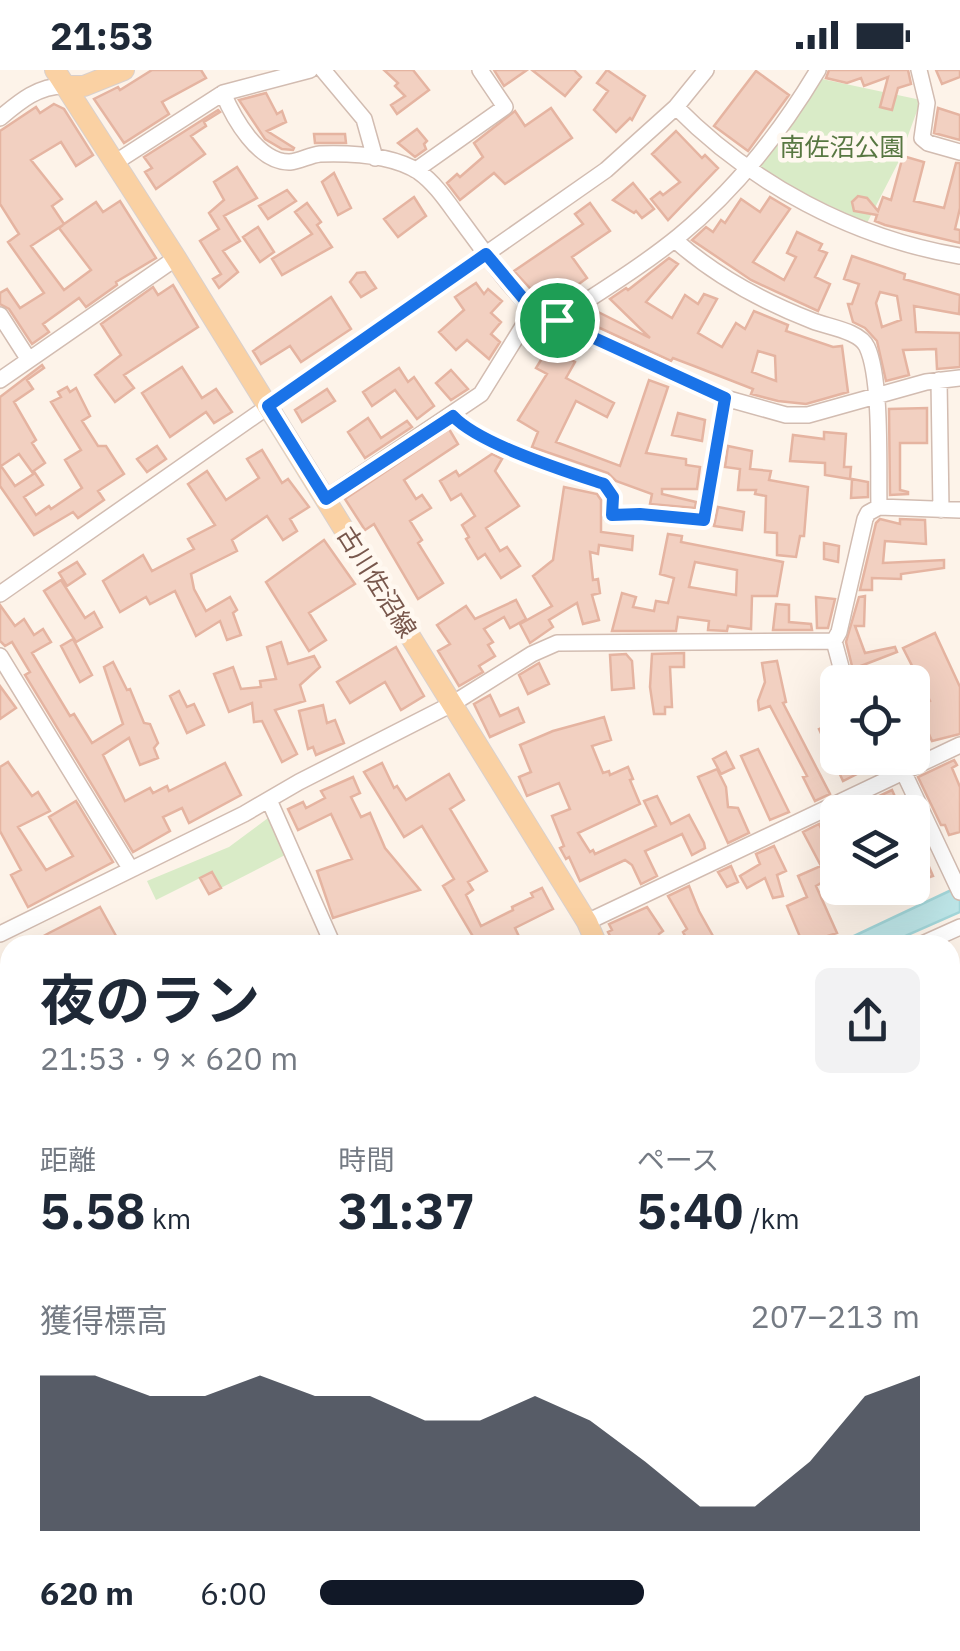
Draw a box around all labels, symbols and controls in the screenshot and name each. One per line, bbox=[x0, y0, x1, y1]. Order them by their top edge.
text: 21:53 bbox=[50, 11, 154, 60]
park label: 南佐沼公園 bbox=[779, 130, 905, 163]
pin bbox=[515, 278, 600, 363]
icon: arrive bbox=[530, 293, 585, 348]
street label: 古川佐沼線 bbox=[330, 520, 425, 643]
map controls bbox=[820, 665, 930, 905]
button: locate bbox=[820, 665, 930, 775]
button: layers bbox=[820, 795, 930, 905]
text: 夜のラン bbox=[40, 964, 260, 1035]
button: share bbox=[815, 968, 920, 1073]
text: 21:53 · 9 × 620 m bbox=[40, 1037, 298, 1079]
text: 距離 bbox=[40, 1141, 96, 1178]
text: 時間 bbox=[338, 1141, 394, 1178]
text: ペース bbox=[637, 1141, 719, 1178]
text: 5.58 bbox=[40, 1178, 146, 1243]
text: 31:37 bbox=[338, 1178, 475, 1243]
text: 5:40 bbox=[637, 1178, 743, 1243]
text: km bbox=[146, 1200, 191, 1237]
text: /km bbox=[743, 1200, 800, 1237]
text: 207–213 m bbox=[750, 1295, 920, 1337]
text: 獲得標高 bbox=[40, 1299, 168, 1341]
text: 620 m bbox=[40, 1572, 134, 1614]
text: 6:00 bbox=[200, 1572, 267, 1614]

